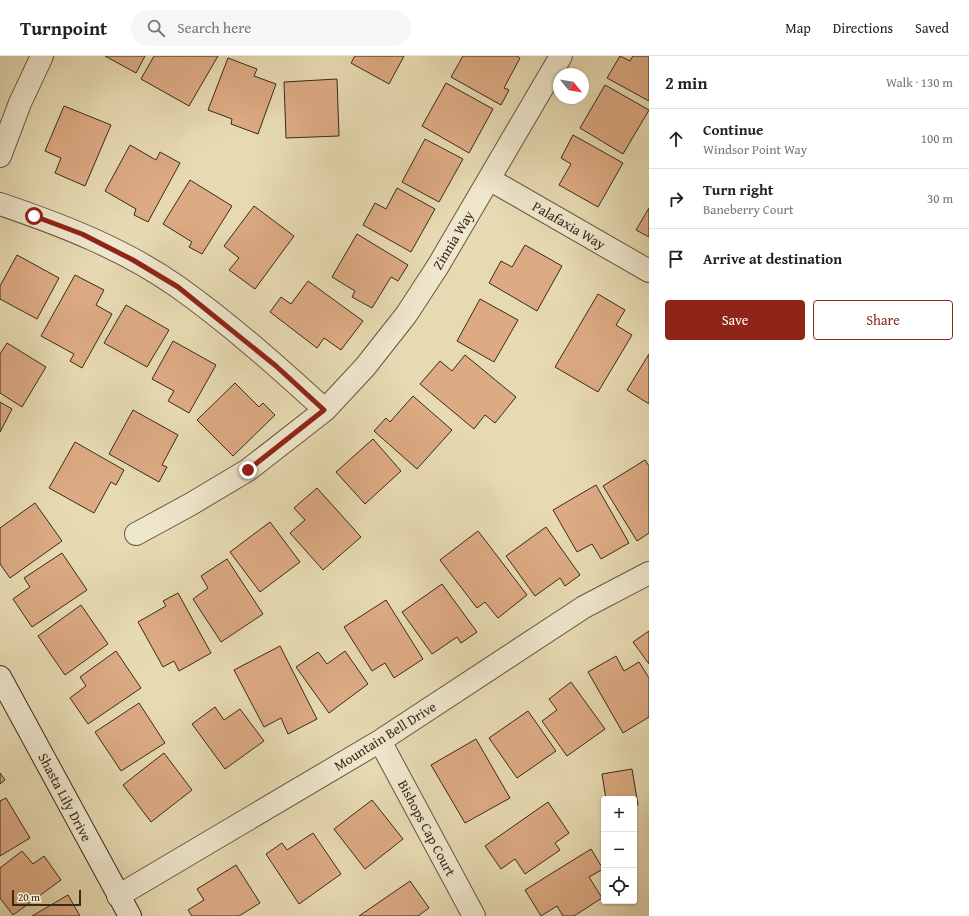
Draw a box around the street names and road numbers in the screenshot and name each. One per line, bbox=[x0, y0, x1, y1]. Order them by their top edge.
street label: Palafaxia Way bbox=[529, 196, 609, 254]
street label: Zinnia Way bbox=[428, 207, 478, 273]
street label: Mountain Bell Drive bbox=[330, 696, 440, 776]
street label: Shasta Lily Drive bbox=[33, 749, 97, 845]
street label: Bishops Cap Court bbox=[393, 776, 461, 880]

